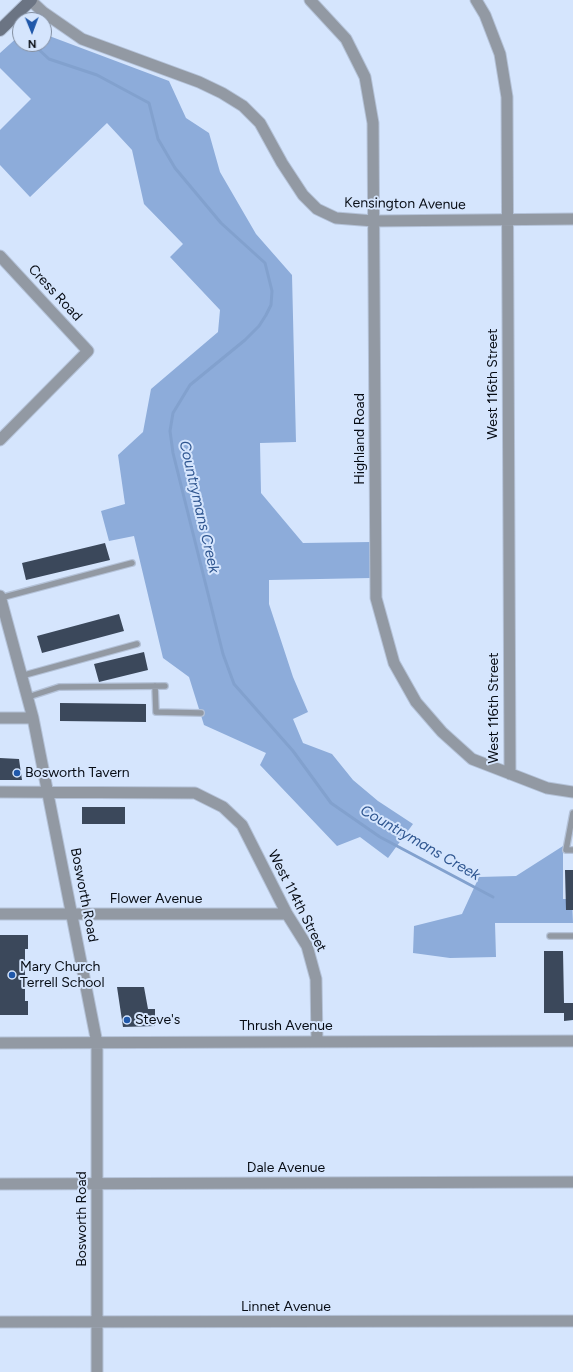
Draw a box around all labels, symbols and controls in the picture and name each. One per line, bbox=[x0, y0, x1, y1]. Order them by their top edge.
north arrow bbox=[12, 12, 52, 52]
text: N bbox=[28, 37, 37, 50]
street label: Kensington Avenue bbox=[344, 195, 466, 213]
street label: Cress Road bbox=[25, 261, 85, 325]
street label: West 116th Street bbox=[485, 328, 501, 440]
street label: Highland Road bbox=[352, 393, 368, 485]
water label: Countrymans Creek bbox=[175, 439, 223, 575]
street label: West 116th Street bbox=[486, 652, 502, 764]
place label: Bosworth Tavern bbox=[25, 765, 130, 781]
marker: Bosworth Tavern bbox=[12, 768, 22, 778]
water label: Countrymans Creek bbox=[357, 801, 483, 885]
street label: Bosworth Road bbox=[67, 846, 101, 944]
street label: West 114th Street bbox=[264, 847, 330, 955]
street label: Flower Avenue bbox=[110, 891, 202, 907]
place label: Mary Church Terrell School bbox=[20, 959, 105, 992]
marker: Mary Church Terrell School bbox=[7, 970, 17, 980]
place label: Steve's bbox=[135, 1012, 180, 1028]
marker: Steve's bbox=[122, 1015, 132, 1025]
street label: Thrush Avenue bbox=[239, 1018, 333, 1034]
street label: Dale Avenue bbox=[247, 1160, 325, 1176]
street label: Bosworth Road bbox=[74, 1171, 90, 1267]
street label: Linnet Avenue bbox=[241, 1299, 331, 1315]

